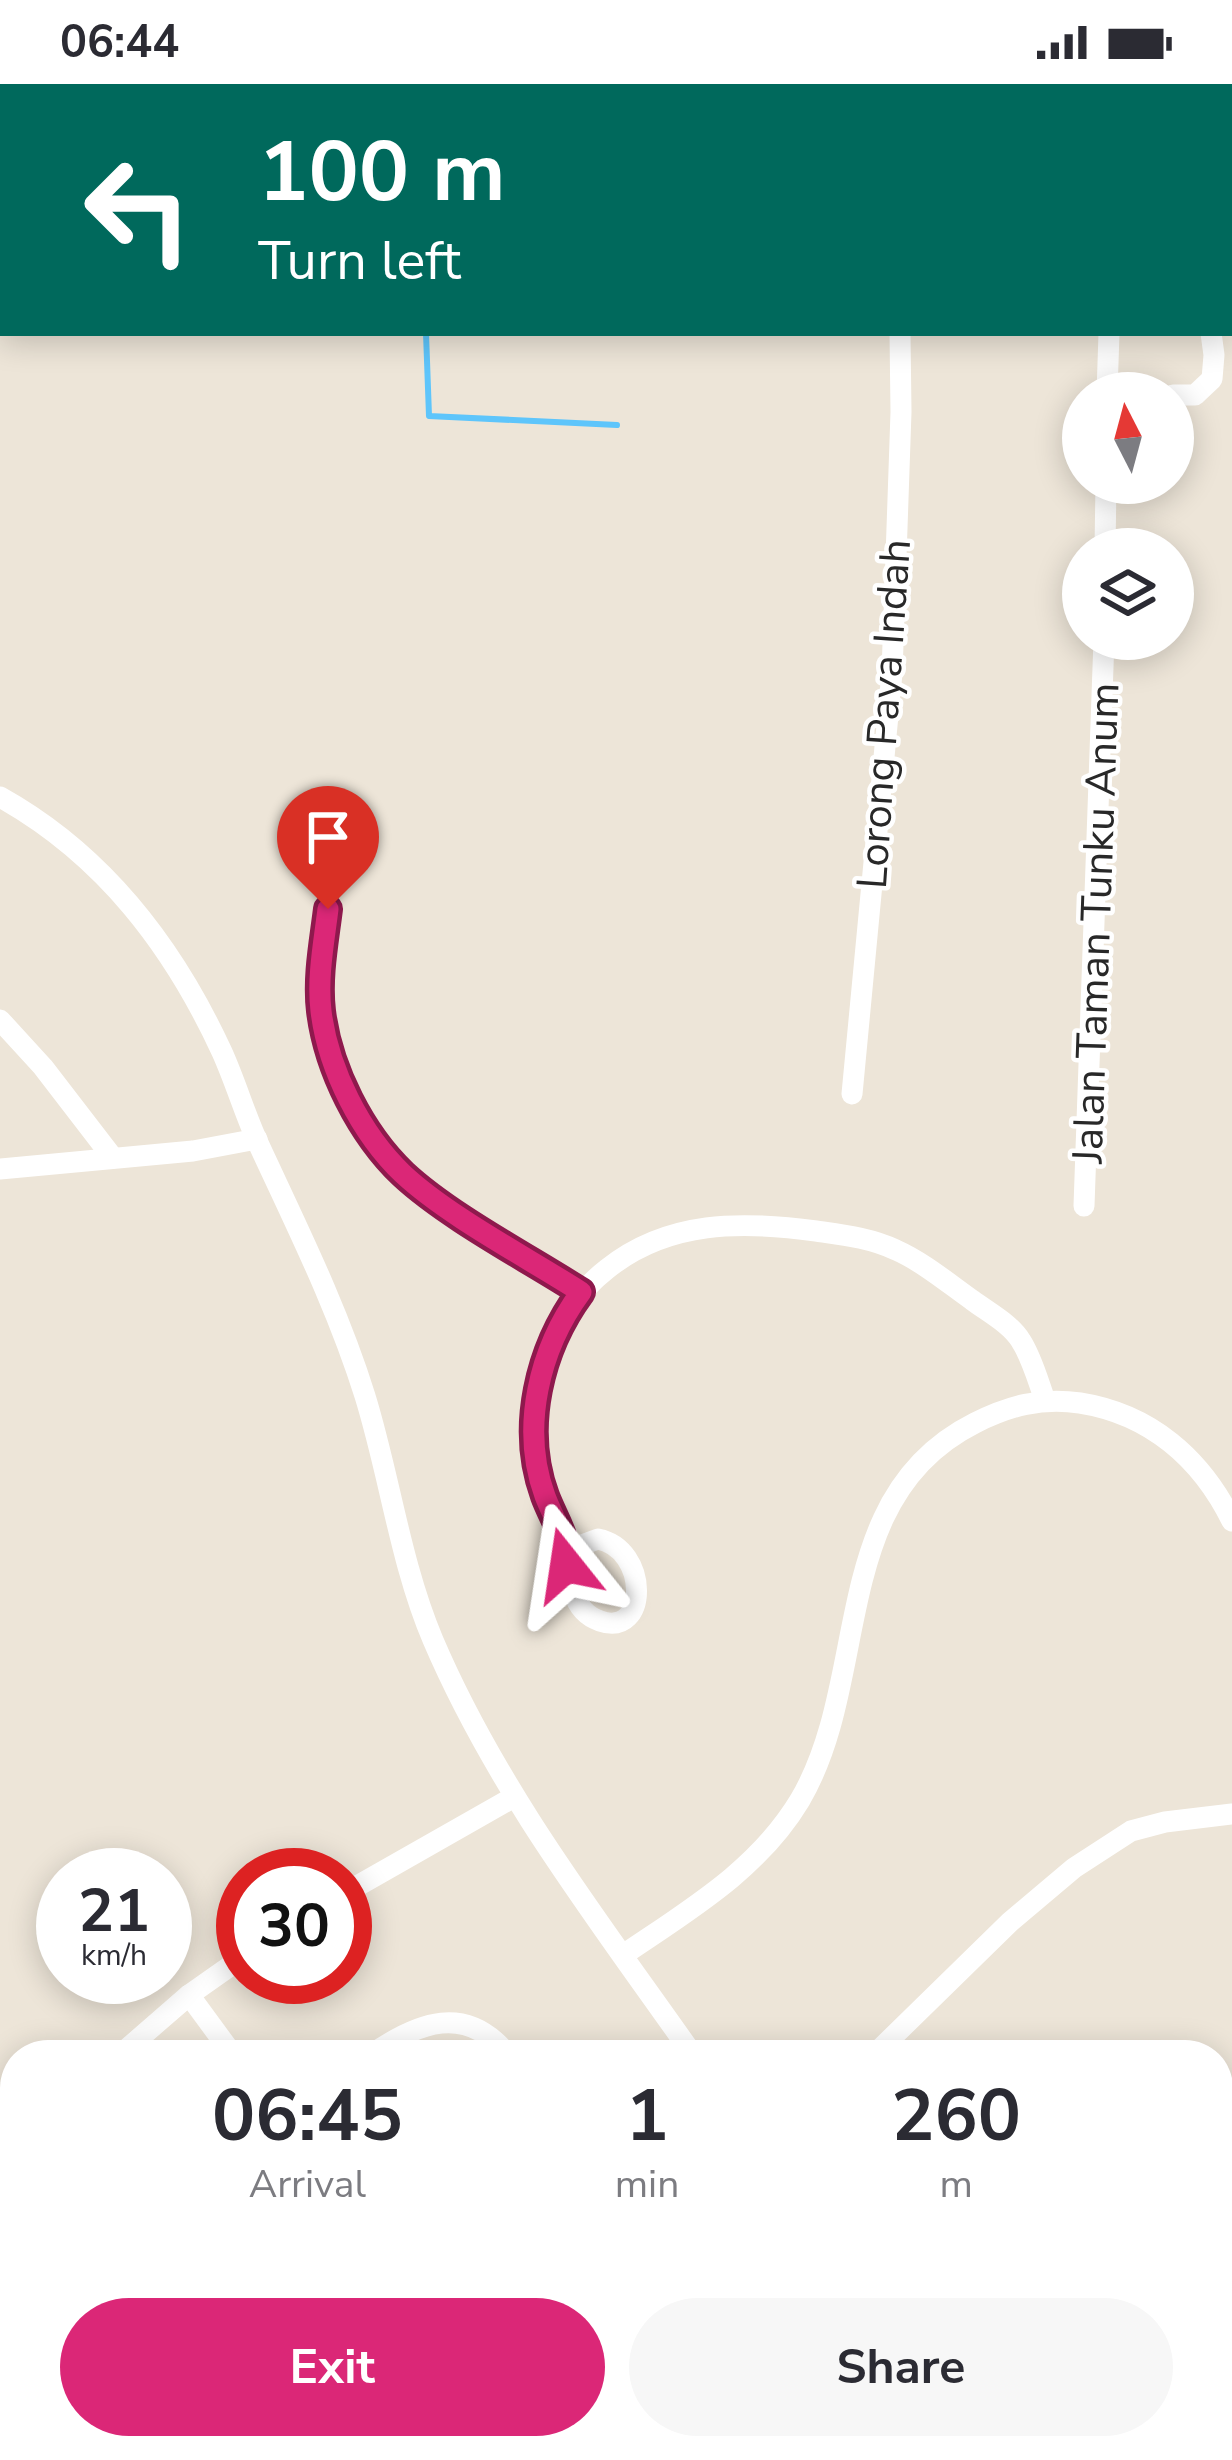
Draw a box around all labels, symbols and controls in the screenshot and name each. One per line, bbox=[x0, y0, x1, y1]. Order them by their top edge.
text: 06:44 bbox=[60, 12, 179, 73]
text: 100 m bbox=[258, 115, 506, 230]
icon: left bbox=[60, 132, 216, 288]
text: Turn left bbox=[258, 224, 461, 298]
north arrow bbox=[1062, 372, 1194, 504]
map controls bbox=[1062, 372, 1194, 660]
button: layers bbox=[1062, 528, 1194, 660]
street label: Lorong Paya Indah bbox=[844, 537, 925, 891]
street label: Jalan Taman Tunku Anum bbox=[1060, 681, 1133, 1166]
pin bbox=[277, 786, 379, 909]
icon: arrive bbox=[295, 804, 361, 870]
position arrow bbox=[503, 1502, 629, 1628]
speed limit sign: 30 bbox=[216, 1848, 372, 2004]
text: 21 bbox=[78, 1870, 150, 1952]
text: km/h bbox=[81, 1935, 147, 1976]
text: 06:45 bbox=[212, 2067, 403, 2165]
text: 1 bbox=[625, 2067, 669, 2165]
text: 260 bbox=[891, 2067, 1021, 2165]
text: Arrival bbox=[249, 2158, 366, 2211]
text: min bbox=[615, 2158, 679, 2211]
text: m bbox=[939, 2158, 973, 2211]
button: Exit bbox=[60, 2298, 605, 2436]
button: Share bbox=[629, 2298, 1173, 2436]

